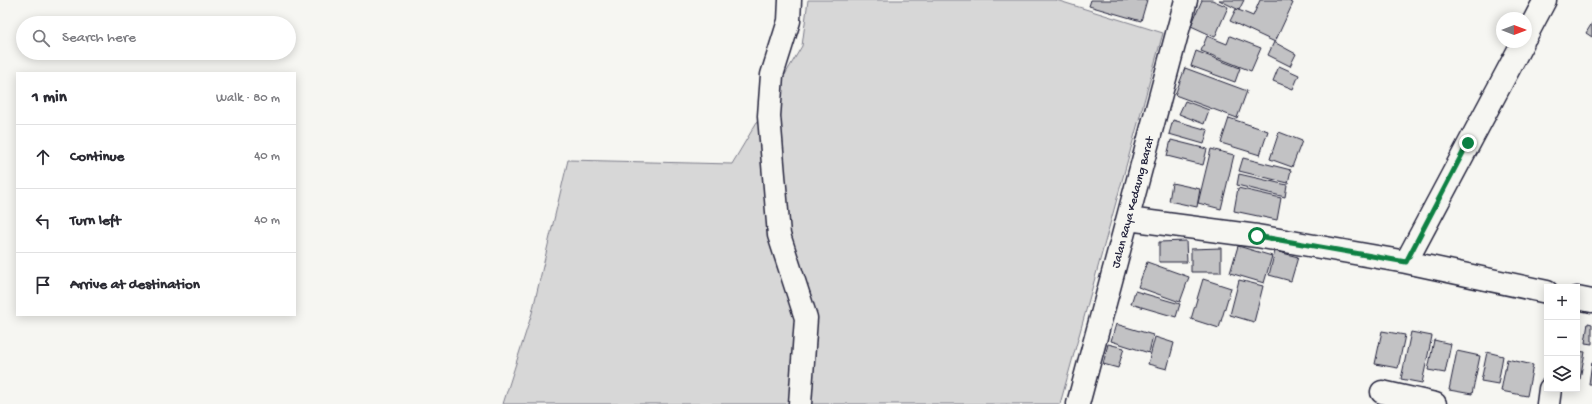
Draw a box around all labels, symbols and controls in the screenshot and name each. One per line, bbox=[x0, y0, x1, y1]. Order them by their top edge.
north arrow bbox=[1496, 12, 1532, 48]
search box bbox=[16, 16, 296, 60]
icon: search bbox=[30, 27, 52, 49]
text: Search here bbox=[62, 29, 136, 47]
text: 1 min bbox=[32, 88, 67, 108]
text: Walk · 80 m bbox=[216, 91, 280, 106]
street label: Jalan Raya Kedaung Barat bbox=[1110, 134, 1158, 270]
route end bbox=[1459, 134, 1477, 152]
icon: ahead bbox=[32, 146, 54, 168]
text: Continue bbox=[70, 148, 124, 166]
text: 40 m bbox=[254, 149, 280, 164]
icon: left bbox=[32, 210, 54, 232]
text: Turn left bbox=[70, 212, 121, 230]
text: 40 m bbox=[254, 213, 280, 228]
route start bbox=[1248, 227, 1266, 245]
icon: arrive bbox=[32, 274, 54, 296]
text: Arrive at destination bbox=[70, 276, 200, 294]
map controls bbox=[1544, 284, 1580, 392]
button: + bbox=[1544, 284, 1580, 320]
button: − bbox=[1544, 320, 1580, 356]
button: layers bbox=[1544, 356, 1580, 392]

